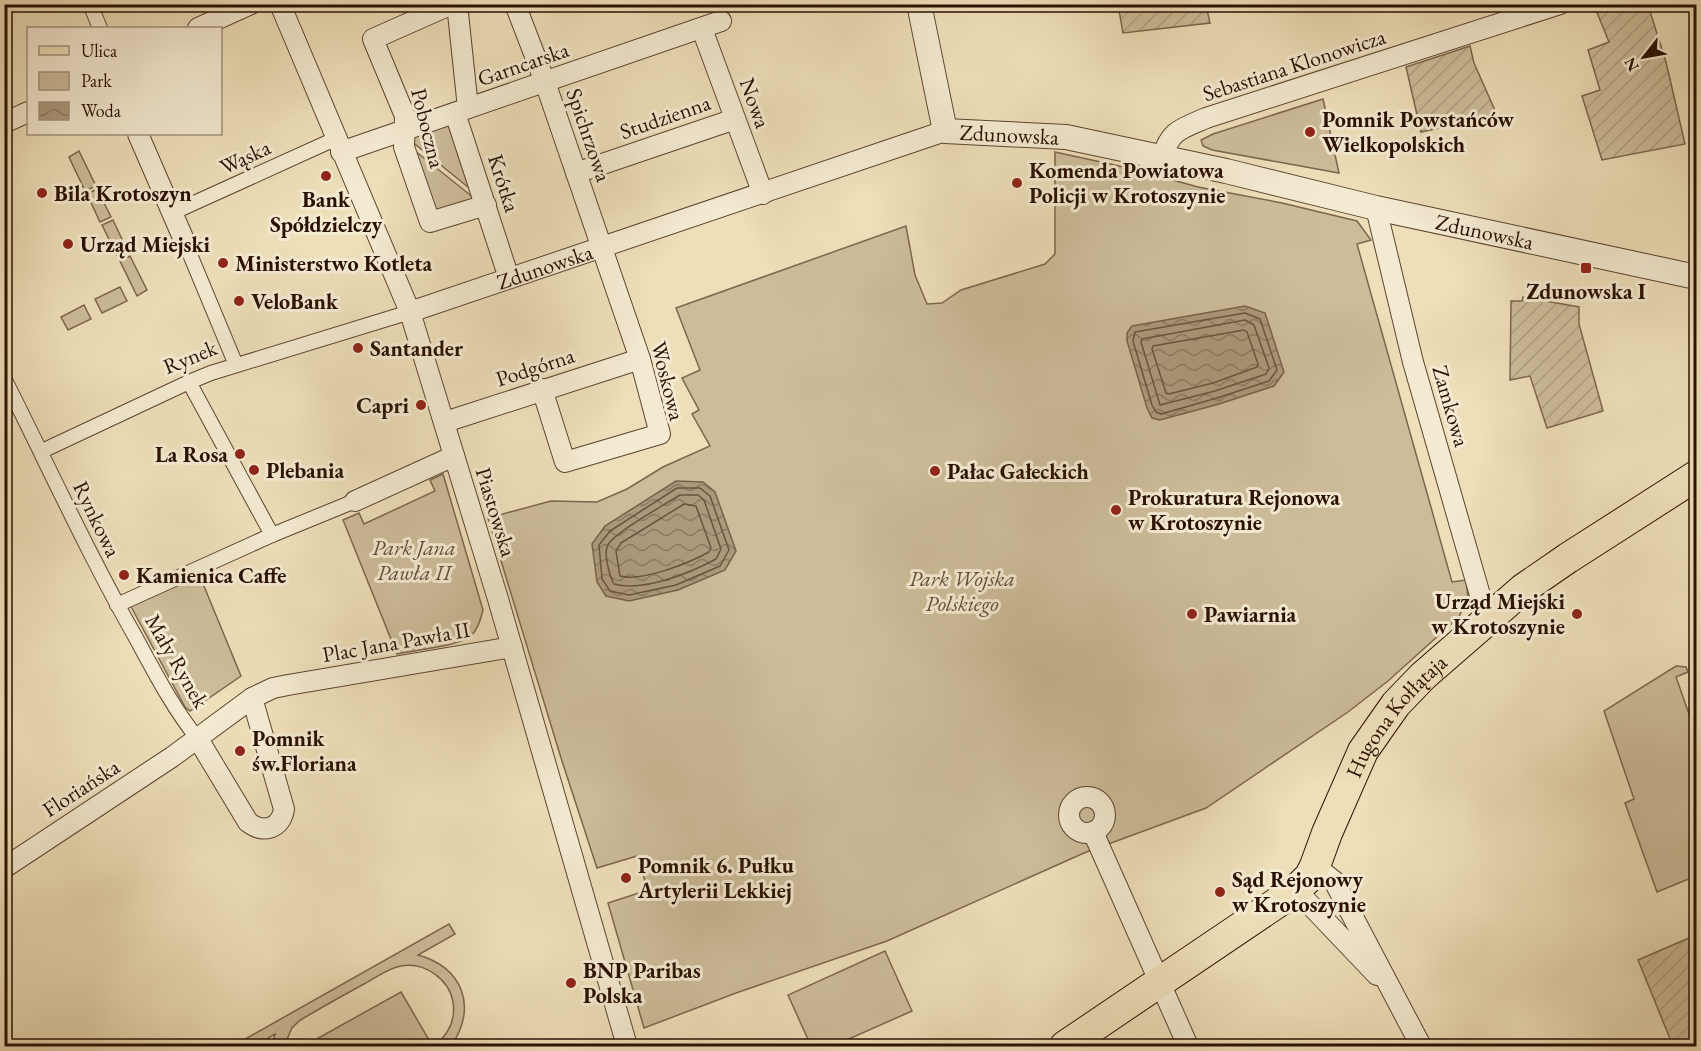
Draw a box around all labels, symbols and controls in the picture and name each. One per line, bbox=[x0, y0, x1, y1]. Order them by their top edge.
street label: Sebastiana Klonowicza bbox=[1199, 22, 1389, 108]
legend bbox=[27, 27, 222, 135]
north arrow bbox=[1614, 27, 1674, 87]
street label: Garncarska bbox=[473, 35, 573, 93]
text: Ulica bbox=[81, 39, 118, 62]
text: N bbox=[1619, 53, 1644, 75]
text: Park bbox=[81, 69, 112, 92]
street label: Nowa bbox=[733, 74, 778, 132]
street label: Spichrzowa bbox=[559, 84, 619, 186]
street label: Poboczna bbox=[404, 85, 452, 171]
street label: Studzienna bbox=[616, 88, 714, 146]
text: Woda bbox=[81, 99, 122, 122]
place label: Pomnik Powstańców Wielkopolskich bbox=[1322, 105, 1514, 159]
street label: Zdunowska bbox=[959, 117, 1060, 151]
marker: Pomnik Powstańców Wielkopolskich bbox=[1303, 125, 1317, 139]
street label: Wąska bbox=[215, 133, 275, 181]
street label: Krótka bbox=[481, 150, 527, 216]
place label: Komenda Powiatowa Policji w Krotoszynie bbox=[1029, 156, 1226, 210]
marker: Bank Spółdzielczy bbox=[319, 169, 333, 183]
marker: Komenda Powiatowa Policji w Krotoszynie bbox=[1010, 176, 1024, 190]
place label: Bila Krotoszyn bbox=[54, 179, 192, 208]
place label: Bank Spółdzielczy bbox=[270, 185, 383, 239]
marker: Bila Krotoszyn bbox=[35, 186, 49, 200]
street label: Zdunowska bbox=[1433, 207, 1537, 256]
place label: Urząd Miejski bbox=[80, 230, 210, 259]
marker: Urząd Miejski bbox=[61, 237, 75, 251]
street label: Zdunowska bbox=[493, 237, 596, 296]
place label: Ministerstwo Kotleta bbox=[235, 249, 432, 278]
marker: Ministerstwo Kotleta bbox=[216, 256, 230, 270]
marker: Zdunowska I bbox=[1579, 261, 1593, 275]
place label: Zdunowska I bbox=[1526, 277, 1646, 306]
place label: VeloBank bbox=[251, 287, 339, 316]
marker: VeloBank bbox=[232, 294, 246, 308]
street label: Rynek bbox=[159, 333, 222, 381]
place label: Santander bbox=[370, 334, 464, 363]
street label: Woskowa bbox=[644, 339, 692, 424]
marker: Santander bbox=[351, 341, 365, 355]
street label: Podgórna bbox=[492, 341, 578, 393]
street label: Zamkowa bbox=[1426, 362, 1477, 450]
place label: Capri bbox=[356, 391, 410, 420]
marker: Capri bbox=[414, 398, 428, 412]
place label: La Rosa bbox=[155, 440, 228, 469]
marker: La Rosa bbox=[233, 447, 247, 461]
place label: Plebania bbox=[266, 456, 345, 485]
place label: Pałac Gałeckich bbox=[947, 457, 1089, 486]
marker: Plebania bbox=[247, 463, 261, 477]
street label: Piastowska bbox=[469, 464, 523, 561]
marker: Pałac Gałeckich bbox=[928, 464, 942, 478]
street label: Rynkowa bbox=[66, 476, 128, 562]
place label: Prokuratura Rejonowa w Krotoszynie bbox=[1128, 483, 1340, 537]
marker: Prokuratura Rejonowa w Krotoszynie bbox=[1109, 503, 1123, 517]
park label: Park Jana Pawła II bbox=[372, 533, 456, 587]
place label: Kamienica Caffe bbox=[136, 561, 287, 590]
park label: Park Wojska Polskiego bbox=[909, 564, 1015, 618]
marker: Kamienica Caffe bbox=[117, 568, 131, 582]
place label: Urząd Miejski w Krotoszynie bbox=[1431, 587, 1565, 641]
place label: Pawiarnia bbox=[1204, 600, 1297, 629]
marker: Pawiarnia bbox=[1185, 607, 1199, 621]
marker: Urząd Miejski w Krotoszynie bbox=[1570, 607, 1584, 621]
street label: Mały Rynek bbox=[138, 609, 216, 714]
street label: Plac Jana Pawła II bbox=[320, 615, 473, 669]
street label: Hugona Kołłątaja bbox=[1339, 647, 1453, 782]
place label: Pomnik św.Floriana bbox=[252, 724, 357, 778]
marker: Pomnik św.Floriana bbox=[233, 744, 247, 758]
street label: Floriańska bbox=[37, 752, 125, 824]
place label: Pomnik 6. Pułku Artylerii Lekkiej bbox=[637, 851, 794, 905]
place label: Sąd Rejonowy w Krotoszynie bbox=[1232, 865, 1366, 919]
marker: Pomnik 6. Pułku Artylerii Lekkiej bbox=[619, 871, 633, 885]
marker: Sąd Rejonowy w Krotoszynie bbox=[1213, 885, 1227, 899]
place label: BNP Paribas Polska bbox=[583, 956, 701, 1010]
marker: BNP Paribas Polska bbox=[564, 976, 578, 990]

